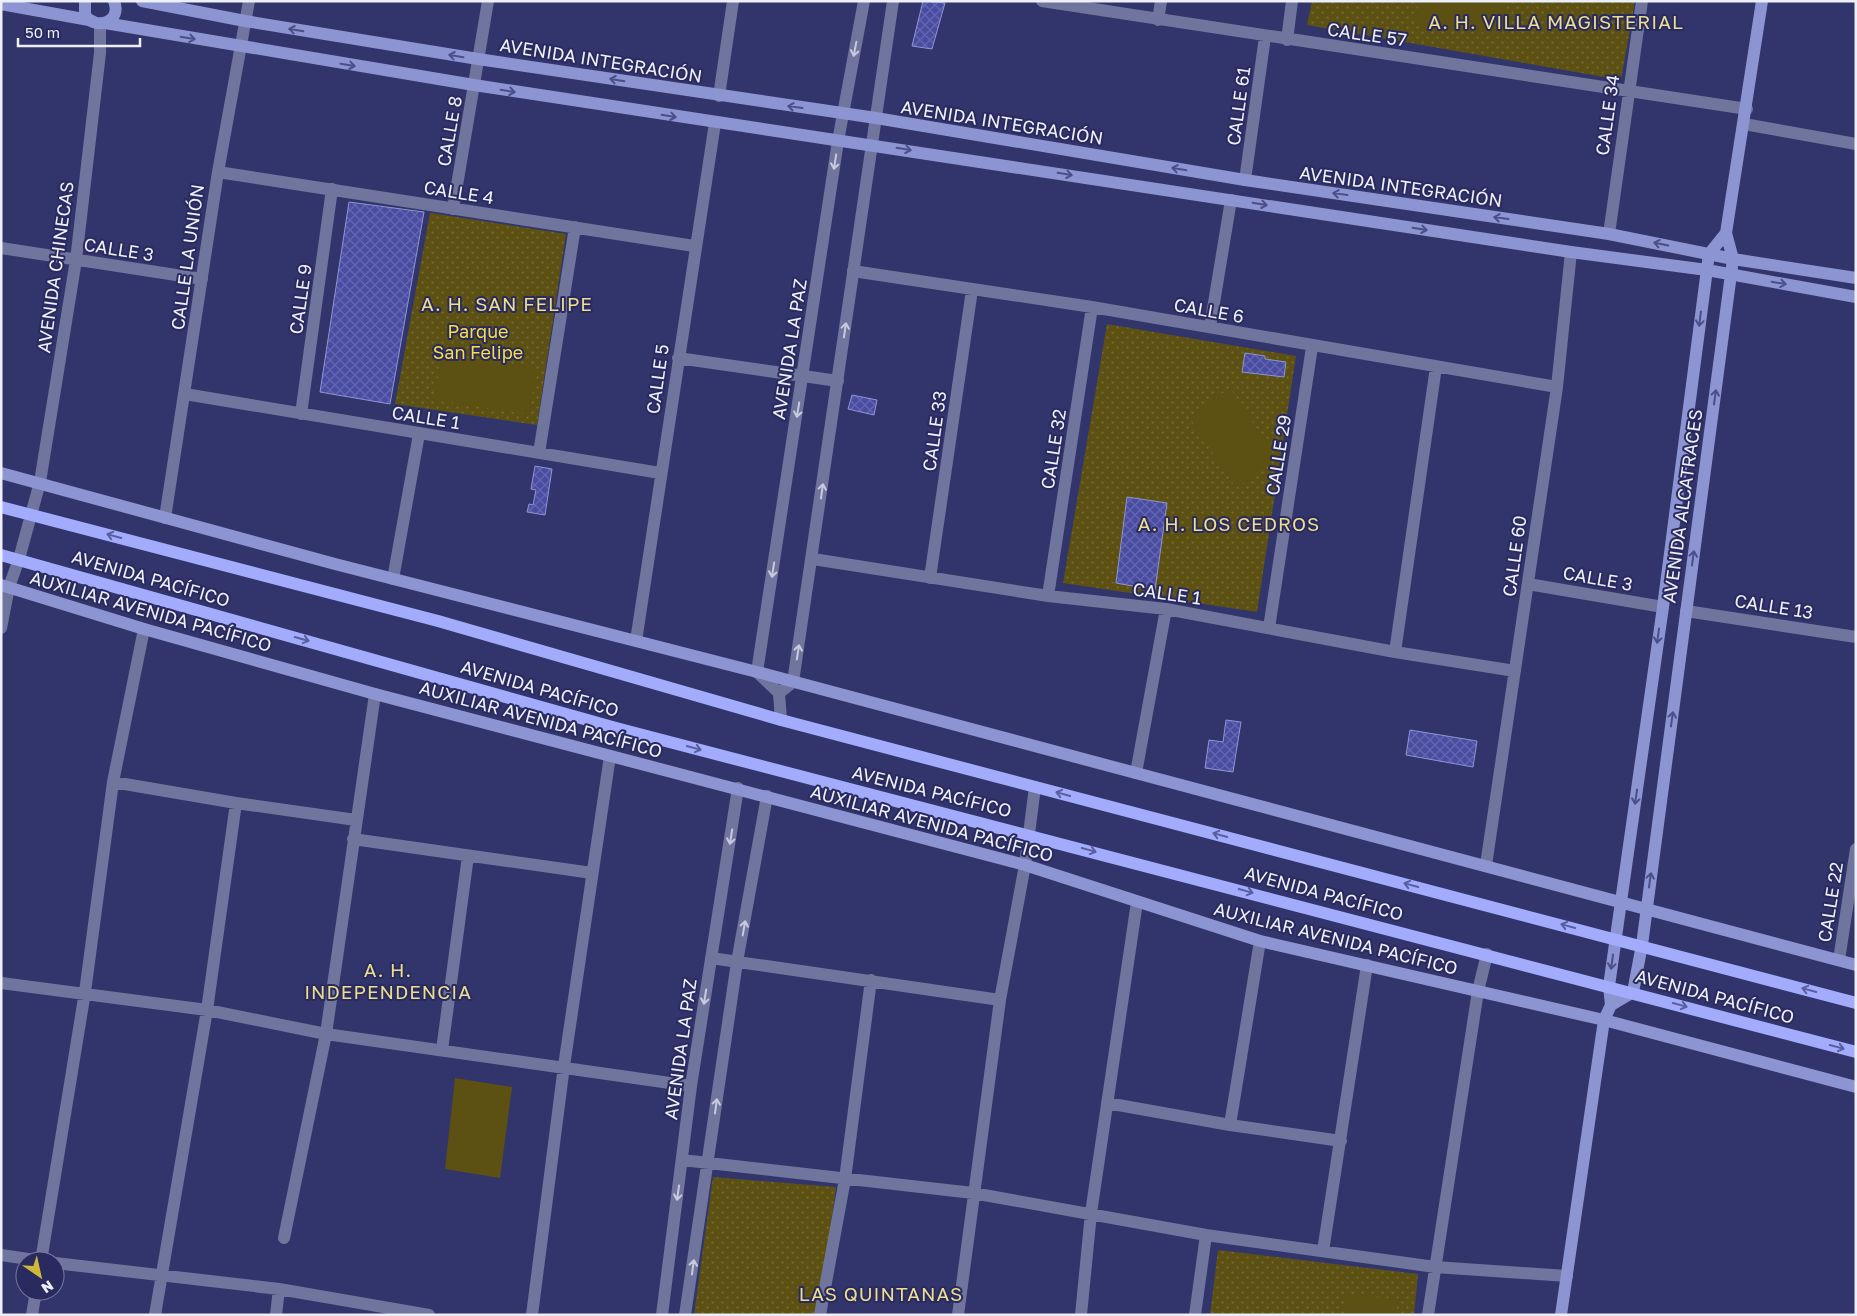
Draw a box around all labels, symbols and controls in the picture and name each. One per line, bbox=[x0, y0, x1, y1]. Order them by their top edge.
district label: A. H. VILLA MAGISTERIAL bbox=[1428, 10, 1684, 33]
scale bar bbox=[18, 15, 140, 47]
street label: CALLE 57 bbox=[1326, 18, 1408, 50]
text: 50 m bbox=[25, 23, 60, 41]
one-way arrow bbox=[288, 24, 304, 34]
street label: AVENIDA INTEGRACIÓN bbox=[498, 33, 704, 87]
one-way arrow bbox=[179, 34, 195, 43]
one-way arrow bbox=[850, 41, 860, 57]
one-way arrow bbox=[449, 50, 465, 60]
one-way arrow bbox=[340, 60, 356, 70]
street label: CALLE 61 bbox=[1222, 65, 1254, 147]
street label: CALLE 34 bbox=[1590, 73, 1624, 157]
one-way arrow bbox=[609, 75, 625, 85]
one-way arrow bbox=[500, 86, 516, 96]
street label: CALLE 8 bbox=[432, 94, 466, 168]
street label: AVENIDA INTEGRACIÓN bbox=[899, 95, 1105, 149]
one-way arrow bbox=[787, 102, 803, 112]
one-way arrow bbox=[661, 111, 677, 121]
one-way arrow bbox=[896, 145, 912, 155]
one-way arrow bbox=[830, 154, 840, 170]
street label: AVENIDA INTEGRACIÓN bbox=[1298, 161, 1504, 211]
one-way arrow bbox=[1172, 164, 1188, 174]
one-way arrow bbox=[1056, 170, 1072, 180]
street label: CALLE 4 bbox=[422, 176, 496, 208]
street label: AVENIDA CHINECAS bbox=[32, 180, 78, 354]
street label: CALLE LA UNIÓN bbox=[166, 183, 208, 331]
one-way arrow bbox=[1332, 189, 1348, 199]
one-way arrow bbox=[1251, 200, 1267, 210]
one-way arrow bbox=[1493, 213, 1509, 223]
one-way arrow bbox=[1412, 224, 1428, 234]
street label: CALLE 3 bbox=[82, 233, 156, 265]
one-way arrow bbox=[1653, 239, 1669, 249]
street label: CALLE 9 bbox=[284, 262, 316, 336]
street label: AVENIDA LA PAZ bbox=[767, 277, 811, 421]
one-way arrow bbox=[1770, 279, 1786, 289]
district label: A. H. SAN FELIPE bbox=[421, 292, 593, 315]
street label: CALLE 6 bbox=[1172, 293, 1246, 327]
one-way arrow bbox=[1695, 310, 1705, 326]
park label: Parque San Felipe bbox=[433, 320, 523, 363]
one-way arrow bbox=[840, 322, 850, 338]
street label: CALLE 5 bbox=[641, 343, 673, 415]
street label: CALLE 33 bbox=[917, 389, 951, 473]
one-way arrow bbox=[1710, 389, 1720, 405]
street label: CALLE 1 bbox=[390, 401, 462, 433]
one-way arrow bbox=[792, 401, 802, 417]
street label: CALLE 32 bbox=[1036, 407, 1070, 491]
street label: AVENIDA ALCATRACES bbox=[1657, 408, 1707, 604]
street label: CALLE 29 bbox=[1261, 413, 1295, 497]
one-way arrow bbox=[818, 483, 828, 499]
district label: A. H. LOS CEDROS bbox=[1138, 512, 1320, 535]
street label: CALLE 60 bbox=[1497, 514, 1531, 598]
one-way arrow bbox=[106, 531, 122, 540]
street label: AVENIDA PACÍFICO bbox=[69, 545, 233, 611]
one-way arrow bbox=[1688, 550, 1698, 566]
street label: CALLE 3 bbox=[1561, 561, 1635, 595]
one-way arrow bbox=[767, 562, 777, 578]
street label: AUXILIAR AVENIDA PACÍFICO bbox=[28, 566, 274, 656]
street label: CALLE 1 bbox=[1131, 577, 1203, 609]
street label: CALLE 13 bbox=[1733, 589, 1815, 623]
one-way arrow bbox=[1653, 628, 1663, 644]
one-way arrow bbox=[293, 635, 309, 644]
one-way arrow bbox=[793, 644, 803, 660]
street label: AVENIDA PACÍFICO bbox=[458, 655, 622, 721]
street label: AUXILIAR AVENIDA PACÍFICO bbox=[417, 676, 665, 762]
one-way arrow bbox=[1667, 711, 1677, 727]
one-way arrow bbox=[686, 744, 702, 753]
street label: AVENIDA PACÍFICO bbox=[850, 761, 1014, 821]
street label: AUXILIAR AVENIDA PACÍFICO bbox=[808, 780, 1056, 866]
one-way arrow bbox=[1055, 789, 1071, 798]
one-way arrow bbox=[1630, 789, 1640, 805]
one-way arrow bbox=[725, 828, 735, 844]
one-way arrow bbox=[1212, 830, 1228, 839]
one-way arrow bbox=[1081, 846, 1097, 855]
street label: CALLE 22 bbox=[1813, 860, 1847, 944]
street label: AVENIDA PACÍFICO bbox=[1242, 861, 1406, 925]
one-way arrow bbox=[1646, 872, 1656, 888]
one-way arrow bbox=[1403, 880, 1419, 889]
one-way arrow bbox=[1238, 887, 1254, 896]
street label: AUXILIAR AVENIDA PACÍFICO bbox=[1212, 897, 1460, 979]
one-way arrow bbox=[739, 920, 749, 936]
one-way arrow bbox=[1561, 921, 1577, 930]
one-way arrow bbox=[1607, 954, 1617, 970]
district label: A. H. INDEPENDENCIA bbox=[304, 958, 472, 1003]
street label: AVENIDA PACÍFICO bbox=[1633, 964, 1797, 1028]
street label: AVENIDA LA PAZ bbox=[659, 977, 701, 1121]
one-way arrow bbox=[1801, 985, 1817, 995]
one-way arrow bbox=[700, 989, 710, 1005]
one-way arrow bbox=[1671, 1001, 1687, 1010]
one-way arrow bbox=[1828, 1043, 1844, 1052]
one-way arrow bbox=[712, 1098, 722, 1114]
one-way arrow bbox=[673, 1184, 683, 1200]
north arrow bbox=[15, 1251, 65, 1301]
one-way arrow bbox=[688, 1259, 698, 1275]
text: N bbox=[38, 1277, 57, 1297]
district label: LAS QUINTANAS bbox=[799, 1282, 963, 1305]

